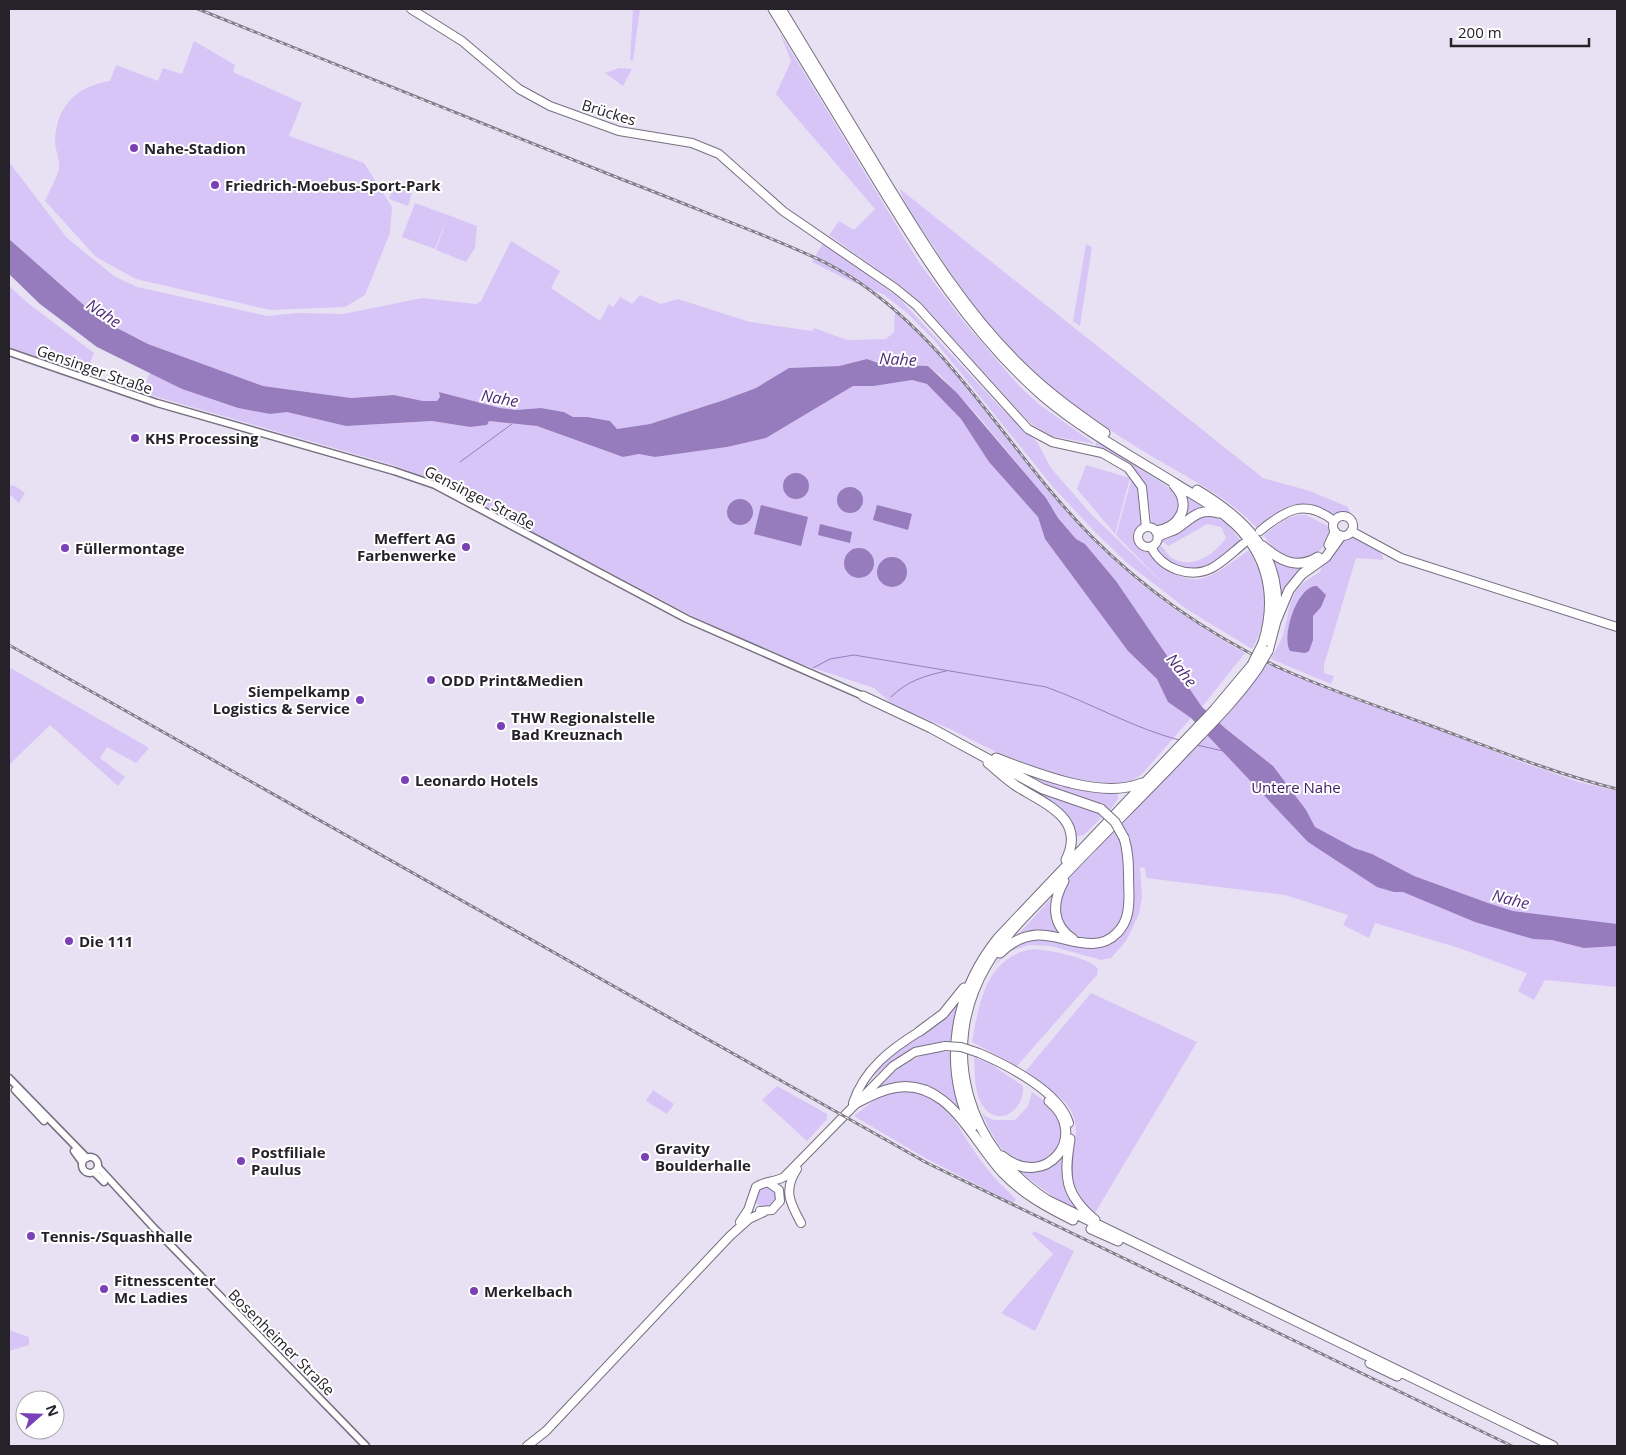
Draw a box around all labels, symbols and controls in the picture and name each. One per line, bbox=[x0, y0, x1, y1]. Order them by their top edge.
scale bar bbox=[1451, 15, 1588, 47]
text: 200 m bbox=[1458, 22, 1502, 42]
street label: Brückes bbox=[579, 94, 639, 130]
place label: Nahe-Stadion bbox=[144, 138, 246, 158]
marker: Nahe-Stadion bbox=[128, 142, 140, 154]
place label: Friedrich-Moebus-Sport-Park bbox=[225, 175, 441, 195]
marker: Friedrich-Moebus-Sport-Park bbox=[209, 179, 221, 191]
water label: Nahe bbox=[82, 293, 126, 333]
street label: Gensinger Straße bbox=[35, 340, 155, 398]
water label: Nahe bbox=[879, 347, 917, 371]
water label: Nahe bbox=[480, 384, 520, 412]
place label: KHS Processing bbox=[145, 428, 259, 448]
marker: KHS Processing bbox=[129, 432, 141, 444]
street label: Gensinger Straße bbox=[422, 461, 538, 533]
place label: Meffert AG Farbenwerke bbox=[357, 528, 456, 565]
place label: Füllermontage bbox=[75, 538, 185, 558]
marker: Meffert AG Farbenwerke bbox=[460, 541, 472, 553]
marker: Füllermontage bbox=[59, 542, 71, 554]
water label: Nahe bbox=[1162, 649, 1202, 692]
place label: ODD Print&Medien bbox=[441, 670, 583, 690]
marker: ODD Print&Medien bbox=[425, 674, 437, 686]
place label: Siempelkamp Logistics & Service bbox=[213, 681, 350, 718]
marker: Siempelkamp Logistics & Service bbox=[354, 694, 366, 706]
place label: THW Regionalstelle Bad Kreuznach bbox=[511, 707, 655, 744]
marker: THW Regionalstelle Bad Kreuznach bbox=[495, 720, 507, 732]
place label: Leonardo Hotels bbox=[415, 770, 538, 790]
marker: Leonardo Hotels bbox=[399, 774, 411, 786]
park label: Untere Nahe bbox=[1251, 777, 1341, 797]
water label: Nahe bbox=[1490, 884, 1532, 914]
place label: Die 111 bbox=[79, 931, 133, 951]
marker: Die 111 bbox=[63, 935, 75, 947]
place label: Gravity Boulderhalle bbox=[655, 1138, 751, 1175]
place label: Postfiliale Paulus bbox=[251, 1142, 326, 1179]
marker: Gravity Boulderhalle bbox=[639, 1151, 651, 1163]
marker: Postfiliale Paulus bbox=[235, 1155, 247, 1167]
place label: Tennis-/Squashhalle bbox=[41, 1226, 192, 1246]
marker: Tennis-/Squashhalle bbox=[25, 1230, 37, 1242]
place label: Fitnesscenter Mc Ladies bbox=[114, 1270, 216, 1307]
place label: Merkelbach bbox=[484, 1281, 573, 1301]
marker: Fitnesscenter Mc Ladies bbox=[98, 1283, 110, 1295]
street label: Bosenheimer Straße bbox=[224, 1284, 340, 1400]
marker: Merkelbach bbox=[468, 1285, 480, 1297]
north arrow bbox=[15, 1390, 65, 1440]
text: N bbox=[42, 1402, 64, 1419]

